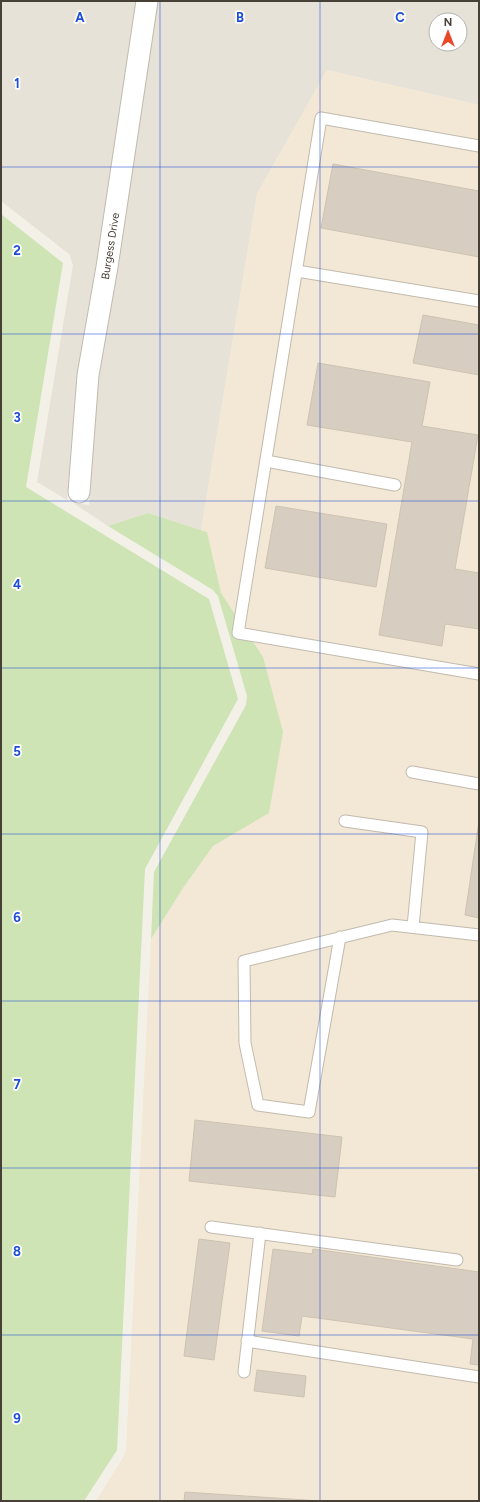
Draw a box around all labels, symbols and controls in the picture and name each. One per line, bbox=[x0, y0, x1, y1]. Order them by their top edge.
text: A bbox=[75, 10, 85, 25]
text: B bbox=[236, 10, 244, 25]
text: C bbox=[395, 10, 405, 25]
north arrow bbox=[428, 12, 468, 52]
text: N bbox=[444, 16, 452, 29]
text: 1 bbox=[14, 76, 20, 91]
street label: Burgess Drive bbox=[99, 212, 122, 280]
text: 2 bbox=[13, 243, 21, 258]
text: 3 bbox=[13, 410, 21, 425]
text: 4 bbox=[13, 577, 21, 592]
text: 5 bbox=[13, 744, 21, 759]
text: 6 bbox=[13, 910, 21, 925]
text: 7 bbox=[13, 1077, 21, 1092]
text: 8 bbox=[13, 1244, 21, 1259]
text: 9 bbox=[13, 1411, 21, 1426]

